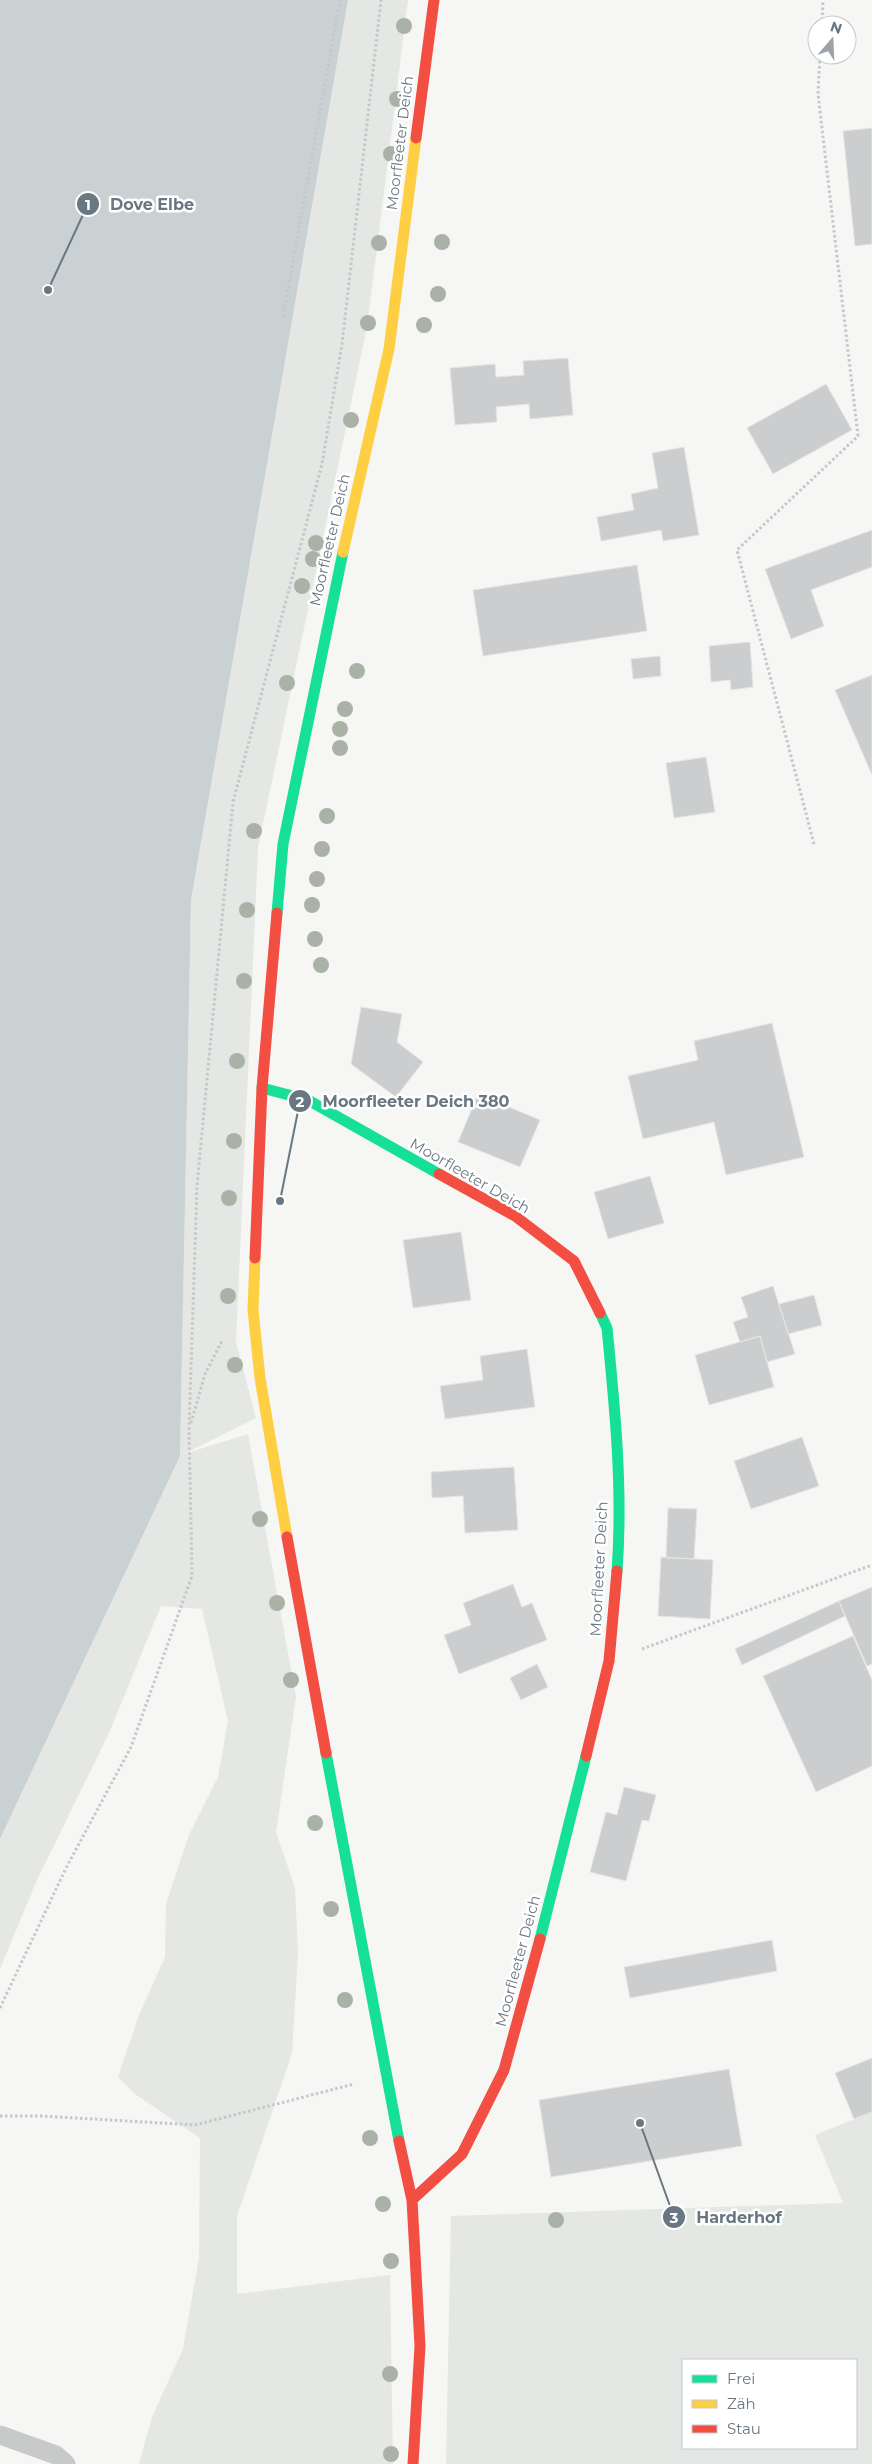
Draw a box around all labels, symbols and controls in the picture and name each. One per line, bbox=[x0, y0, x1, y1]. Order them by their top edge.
north arrow bbox=[807, 15, 857, 65]
text: N bbox=[828, 17, 845, 38]
street label: Moorfleeter Deich bbox=[382, 75, 417, 211]
callout: Dove Elbe bbox=[75, 189, 204, 220]
text: 1 bbox=[85, 195, 91, 214]
text: Dove Elbe bbox=[110, 195, 194, 214]
street label: Moorfleeter Deich bbox=[305, 472, 354, 608]
callout: Moorfleeter Deich 380 bbox=[288, 1086, 520, 1117]
text: 2 bbox=[296, 1092, 305, 1111]
text: Moorfleeter Deich 380 bbox=[323, 1092, 510, 1111]
street label: Moorfleeter Deich bbox=[407, 1133, 534, 1218]
street label: Moorfleeter Deich bbox=[585, 1501, 612, 1637]
street label: Moorfleeter Deich bbox=[491, 1893, 544, 2029]
callout: Harderhof bbox=[662, 2202, 792, 2233]
text: 3 bbox=[669, 2208, 679, 2227]
text: Harderhof bbox=[696, 2208, 782, 2227]
legend bbox=[682, 2359, 857, 2449]
text: Frei bbox=[727, 2369, 755, 2388]
text: Zäh bbox=[727, 2394, 756, 2413]
text: Stau bbox=[727, 2419, 761, 2438]

